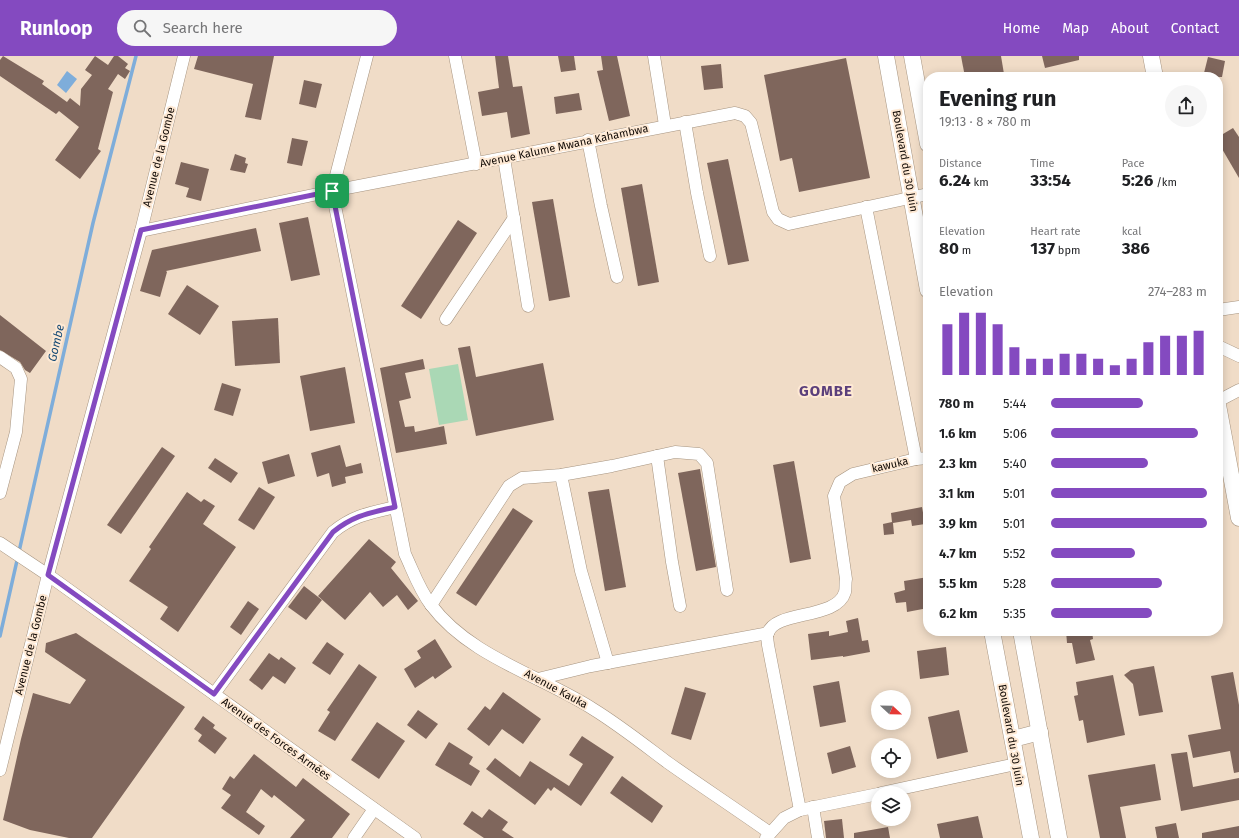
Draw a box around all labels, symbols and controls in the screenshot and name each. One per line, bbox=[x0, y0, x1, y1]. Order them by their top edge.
search box bbox=[117, 10, 397, 46]
text: Runloop bbox=[20, 17, 93, 40]
icon: search bbox=[131, 17, 153, 39]
text: Search here bbox=[163, 19, 243, 37]
text: Home bbox=[1003, 20, 1040, 37]
text: Map bbox=[1062, 20, 1089, 37]
text: About bbox=[1111, 20, 1149, 37]
text: Contact bbox=[1171, 20, 1219, 37]
text: Evening run bbox=[939, 85, 1056, 112]
button: share bbox=[1165, 85, 1207, 127]
street label: Avenue de la Gombe bbox=[140, 106, 178, 208]
street label: Boulevard du 30 Juin bbox=[890, 109, 920, 213]
text: 19:13 · 8 × 780 m bbox=[939, 114, 1031, 129]
street label: Avenue Kalume Mwana Kahambwa bbox=[479, 122, 649, 170]
text: Distance bbox=[939, 157, 982, 170]
text: Time bbox=[1030, 157, 1055, 170]
text: Pace bbox=[1122, 157, 1144, 170]
text: 6.24 bbox=[939, 170, 971, 191]
text: 33:54 bbox=[1030, 170, 1071, 191]
text: 5:26 bbox=[1122, 170, 1153, 191]
pin bbox=[315, 174, 349, 208]
text: km bbox=[971, 176, 989, 189]
text: /km bbox=[1153, 176, 1177, 189]
icon: arrive bbox=[321, 180, 343, 202]
text: Elevation bbox=[939, 225, 985, 238]
text: Heart rate bbox=[1030, 225, 1080, 238]
text: kcal bbox=[1122, 225, 1141, 238]
text: 80 bbox=[939, 238, 959, 259]
text: 137 bbox=[1030, 238, 1055, 259]
text: 386 bbox=[1122, 238, 1150, 259]
text: m bbox=[959, 244, 971, 257]
text: bpm bbox=[1055, 244, 1080, 257]
text: Elevation bbox=[939, 284, 993, 299]
text: 274–283 m bbox=[1148, 284, 1207, 299]
water label: Gombe bbox=[45, 323, 67, 363]
district label: GOMBE bbox=[799, 382, 853, 400]
text: 780 m bbox=[939, 396, 974, 411]
text: 5:44 bbox=[1003, 396, 1026, 411]
text: 1.6 km bbox=[939, 426, 977, 441]
text: 5:06 bbox=[1003, 426, 1027, 441]
street label: kawuka bbox=[870, 454, 910, 476]
text: 2.3 km bbox=[939, 456, 977, 471]
text: 5:40 bbox=[1003, 456, 1027, 471]
text: 3.1 km bbox=[939, 486, 975, 501]
text: 5:01 bbox=[1003, 486, 1025, 501]
text: 3.9 km bbox=[939, 516, 977, 531]
text: 5:01 bbox=[1003, 516, 1025, 531]
text: 4.7 km bbox=[939, 546, 977, 561]
text: 5:52 bbox=[1003, 546, 1025, 561]
text: 5.5 km bbox=[939, 576, 977, 591]
text: 5:28 bbox=[1003, 576, 1026, 591]
street label: Avenue de la Gombe bbox=[12, 594, 50, 696]
text: 6.2 km bbox=[939, 606, 977, 621]
text: 5:35 bbox=[1003, 606, 1026, 621]
street label: Avenue Kauka bbox=[522, 667, 590, 711]
street label: Boulevard du 30 Juin bbox=[996, 683, 1026, 787]
north arrow bbox=[871, 690, 911, 730]
map controls bbox=[871, 690, 911, 826]
street label: Avenue des Forces Armées bbox=[219, 695, 333, 783]
button: locate bbox=[871, 738, 911, 778]
button: layers bbox=[871, 786, 911, 826]

